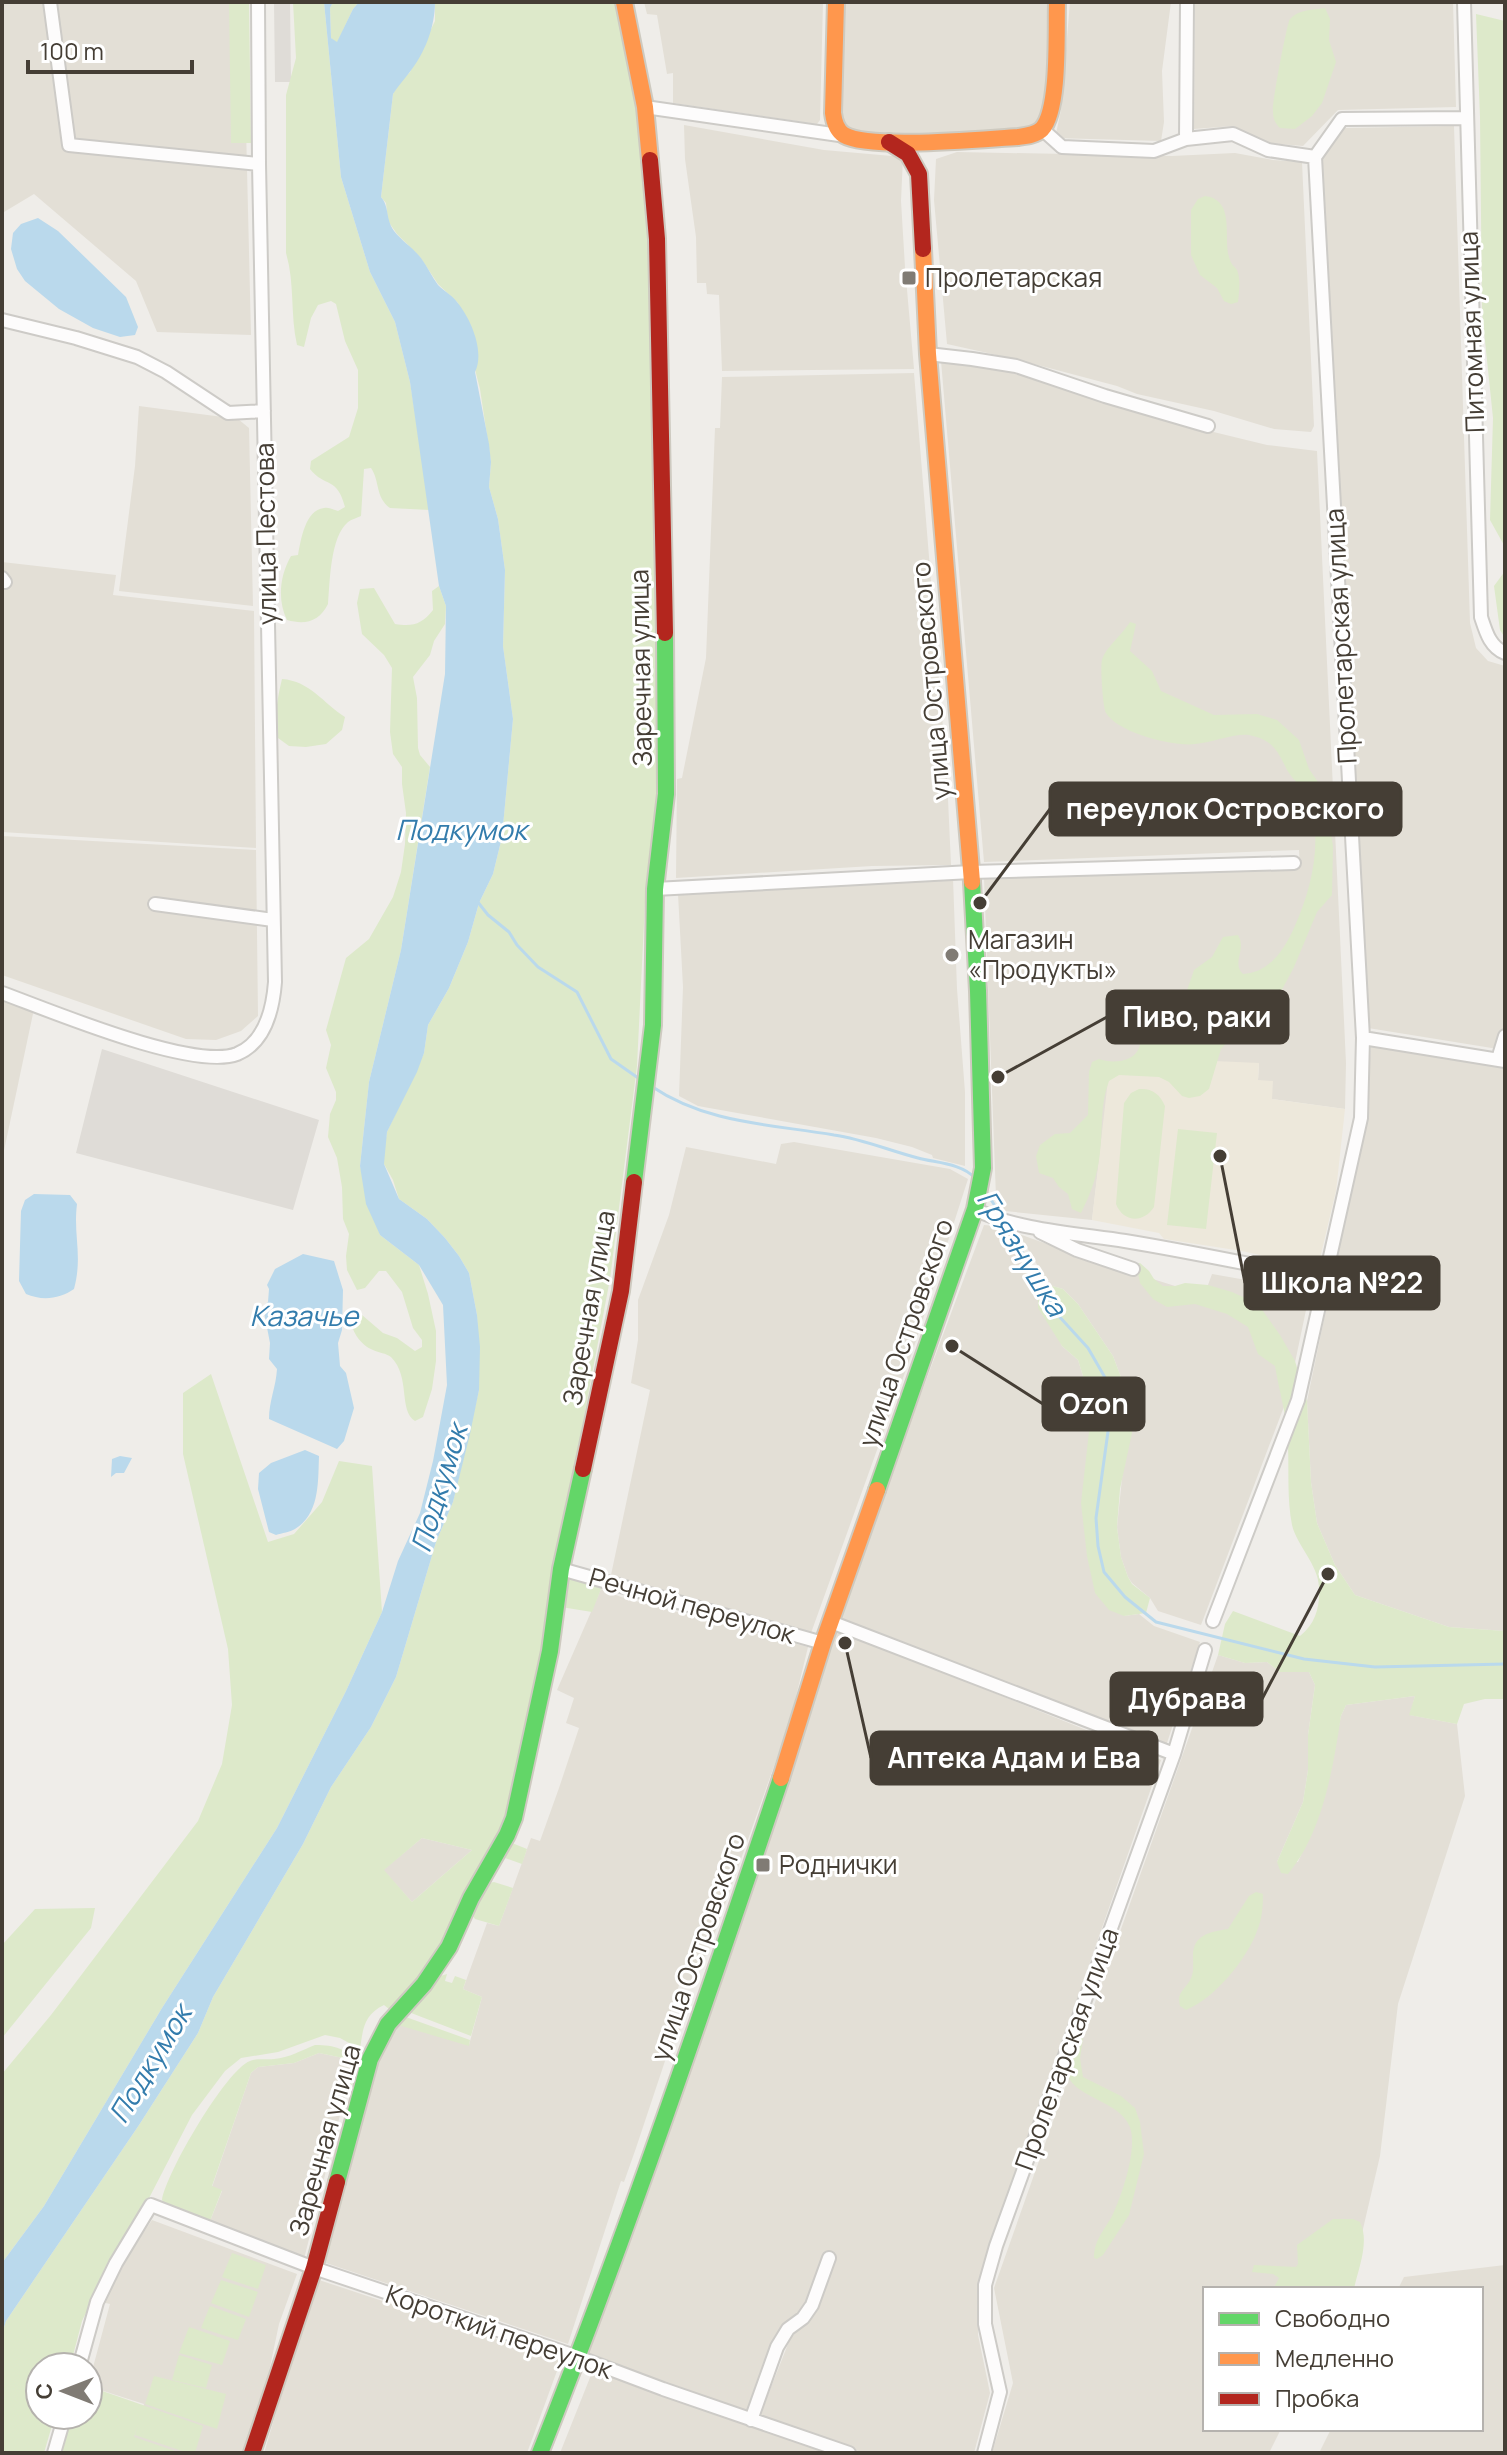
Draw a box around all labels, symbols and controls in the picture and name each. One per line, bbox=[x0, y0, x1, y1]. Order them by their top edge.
scale bar bbox=[28, 24, 192, 74]
text: 100 m bbox=[40, 34, 104, 67]
street label: Питомная улица bbox=[1449, 231, 1493, 434]
place label: Пролетарская bbox=[925, 259, 1102, 295]
marker: Пролетарская bbox=[900, 269, 918, 287]
street label: улица Пестова bbox=[245, 442, 285, 626]
street label: Пролетарская улица bbox=[1315, 507, 1365, 765]
street label: улица Островского bbox=[902, 560, 958, 802]
street label: Заречная улица bbox=[620, 569, 660, 767]
callout: переулок Островского bbox=[1050, 783, 1401, 835]
text: переулок Островского bbox=[1066, 789, 1384, 827]
water label: Подкумок bbox=[395, 810, 531, 848]
place label: Магазин «Продукты» bbox=[968, 921, 1117, 987]
marker: Магазин «Продукты» bbox=[943, 946, 961, 964]
callout: Пиво, раки bbox=[1107, 991, 1288, 1043]
text: Пиво, раки bbox=[1122, 997, 1272, 1035]
water label: Грязнушка bbox=[969, 1182, 1077, 1324]
street label: Заречная улица bbox=[553, 1207, 623, 1408]
street label: улица Островского bbox=[849, 1214, 961, 1452]
callout: Школа №22 bbox=[1245, 1257, 1439, 1309]
text: Школа №22 bbox=[1261, 1263, 1423, 1301]
water label: Казачье bbox=[250, 1296, 360, 1334]
callout: Ozon bbox=[1043, 1378, 1144, 1430]
text: Ozon bbox=[1059, 1384, 1129, 1422]
water label: Подкумок bbox=[401, 1416, 477, 1556]
street label: Речной переулок bbox=[585, 1558, 800, 1652]
callout: Дубрава bbox=[1111, 1673, 1262, 1725]
text: Дубрава bbox=[1128, 1679, 1246, 1717]
callout: Аптека Адам и Ева bbox=[871, 1732, 1157, 1784]
text: Аптека Адам и Ева bbox=[887, 1738, 1141, 1776]
street label: улица Островского bbox=[641, 1828, 753, 2066]
place label: Роднички bbox=[779, 1846, 898, 1882]
marker: Роднички bbox=[754, 1856, 772, 1874]
street label: Пролетарская улица bbox=[1005, 1922, 1127, 2175]
water label: Подкумок bbox=[99, 1994, 201, 2129]
street label: Заречная улица bbox=[280, 2040, 369, 2240]
street label: Короткий переулок bbox=[381, 2275, 619, 2387]
legend bbox=[1203, 2287, 1483, 2431]
text: Свободно bbox=[1275, 2301, 1390, 2334]
text: Медленно bbox=[1275, 2341, 1394, 2374]
north arrow bbox=[24, 2351, 104, 2431]
text: Пробка bbox=[1275, 2381, 1359, 2414]
text: С bbox=[29, 2383, 59, 2399]

